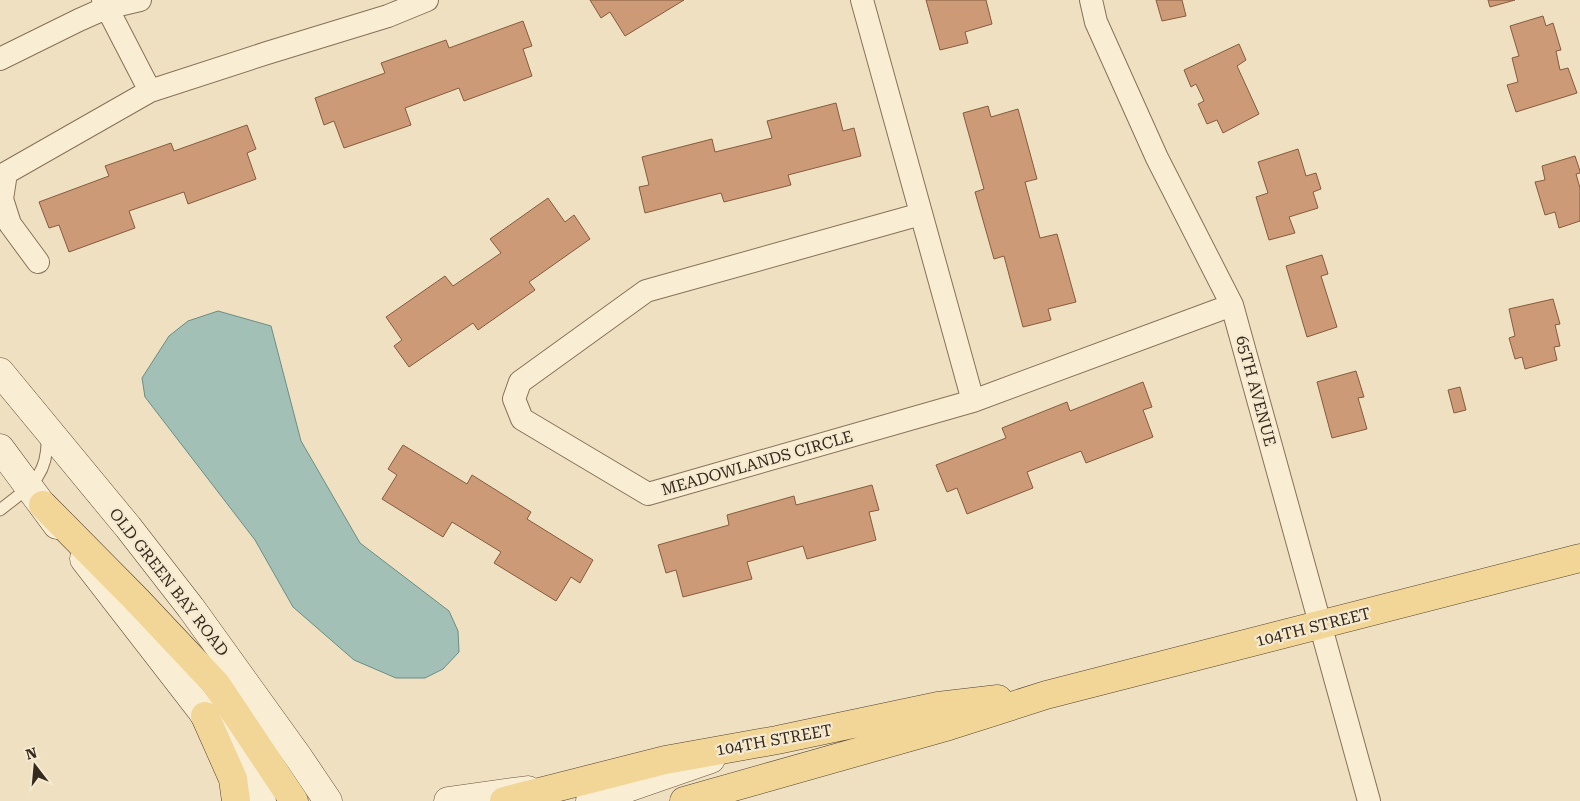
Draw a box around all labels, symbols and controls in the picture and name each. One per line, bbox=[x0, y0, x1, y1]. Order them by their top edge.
street label: 65TH AVENUE bbox=[1232, 334, 1280, 448]
street label: MEADOWLANDS CIRCLE bbox=[659, 427, 855, 499]
street label: OLD GREEN BAY ROAD bbox=[105, 504, 233, 660]
street label: 104TH STREET bbox=[1254, 603, 1373, 650]
street label: 104TH STREET bbox=[714, 720, 834, 760]
north arrow bbox=[10, 741, 60, 791]
text: N bbox=[24, 744, 39, 763]

